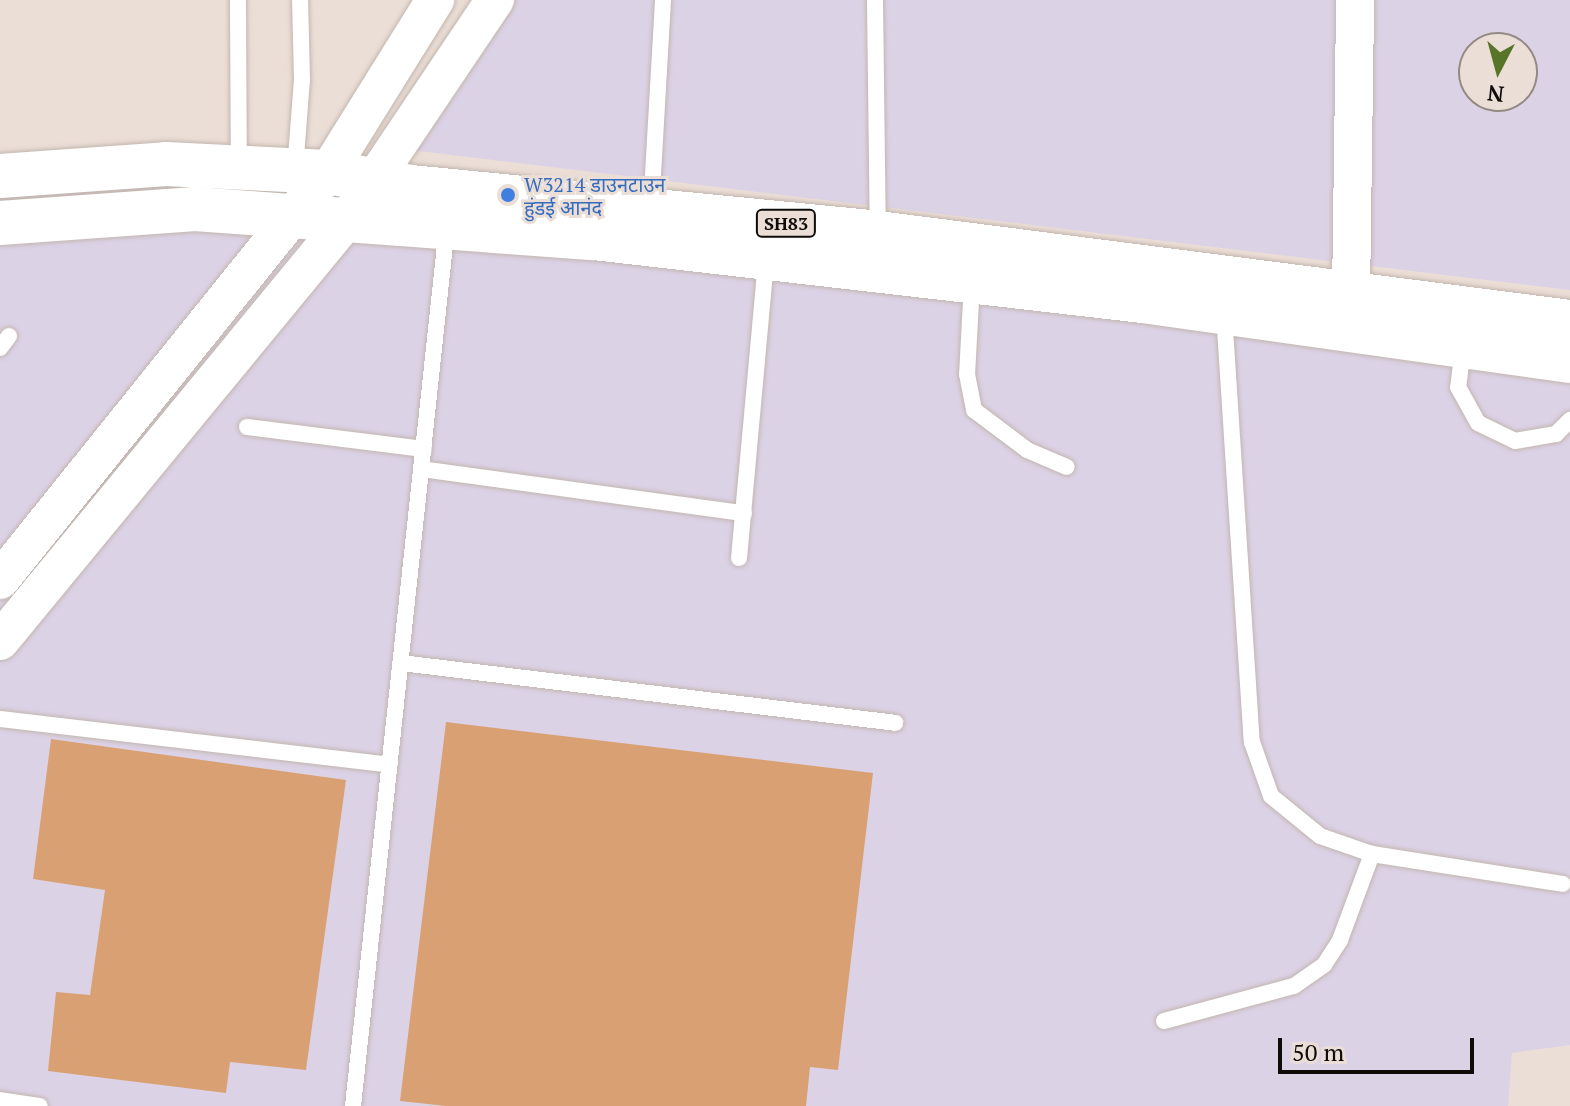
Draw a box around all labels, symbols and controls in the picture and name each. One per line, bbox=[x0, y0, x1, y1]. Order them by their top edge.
north arrow bbox=[1458, 32, 1538, 112]
text: N bbox=[1486, 79, 1505, 110]
place label: W3214 डाउनटाउन हुंडई आनंद bbox=[524, 172, 665, 219]
marker: W3214 डाउनटाउन हुंडई आनंद bbox=[499, 186, 517, 204]
road number: SH83 bbox=[754, 209, 818, 237]
scale bar bbox=[1282, 1022, 1478, 1072]
text: 50 m bbox=[1292, 1036, 1344, 1068]

